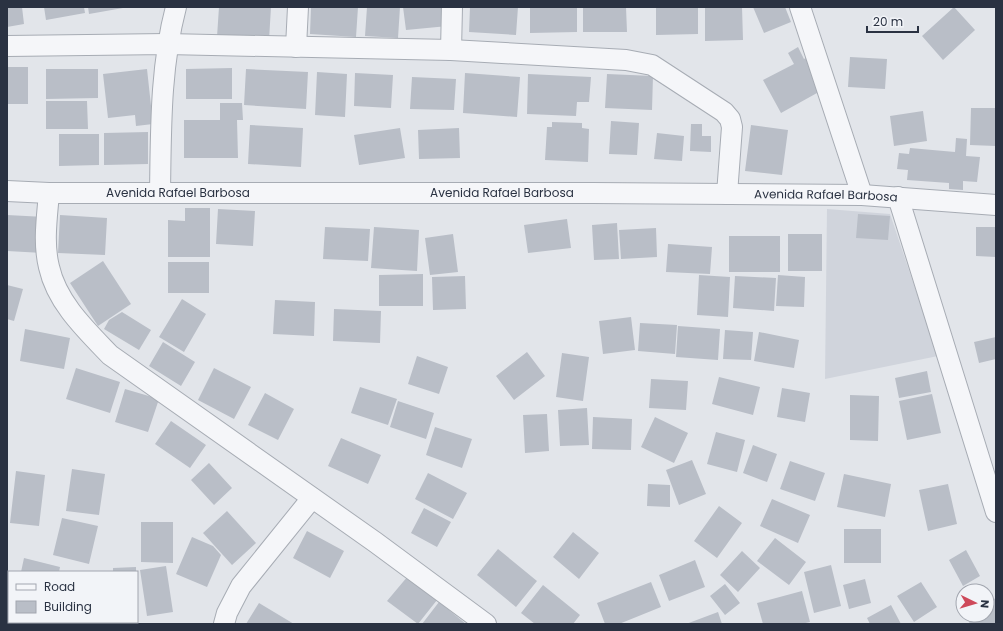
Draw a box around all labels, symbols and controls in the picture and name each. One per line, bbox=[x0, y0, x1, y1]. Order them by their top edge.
scale bar bbox=[867, 8, 918, 34]
text: 20 m bbox=[873, 13, 903, 30]
street label: Avenida Rafael Barbosa bbox=[106, 184, 250, 201]
street label: Avenida Rafael Barbosa bbox=[430, 184, 574, 201]
street label: Avenida Rafael Barbosa bbox=[754, 185, 898, 206]
legend bbox=[8, 571, 138, 623]
text: Road bbox=[44, 578, 75, 595]
north arrow bbox=[955, 583, 995, 623]
text: Building bbox=[44, 598, 92, 615]
text: N bbox=[977, 599, 993, 609]

